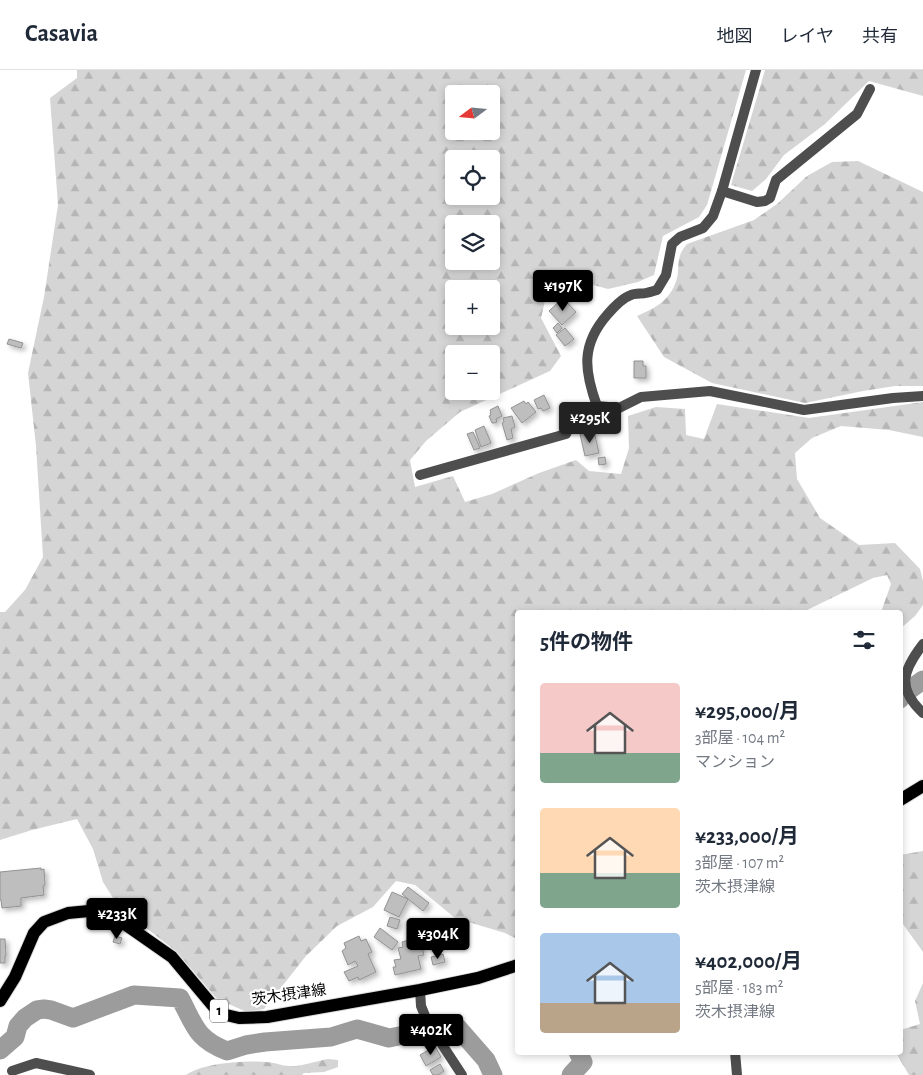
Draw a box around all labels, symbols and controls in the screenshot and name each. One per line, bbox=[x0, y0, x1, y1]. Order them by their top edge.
text: Casavia bbox=[25, 22, 98, 46]
text: 地図 bbox=[717, 28, 753, 46]
text: レイヤ bbox=[781, 28, 834, 46]
text: 共有 bbox=[862, 28, 898, 46]
north arrow bbox=[445, 85, 500, 140]
map controls bbox=[445, 85, 500, 400]
button: locate bbox=[445, 150, 500, 205]
button: layers bbox=[445, 215, 500, 270]
pin: ¥197K bbox=[528, 270, 598, 312]
text: ¥197K bbox=[544, 278, 582, 294]
button: + bbox=[445, 280, 500, 335]
button: − bbox=[445, 345, 500, 400]
pin: ¥295K bbox=[555, 402, 625, 444]
text: ¥295K bbox=[570, 410, 610, 426]
icon: filters bbox=[850, 626, 878, 654]
text: 5件の物件 bbox=[540, 632, 633, 653]
text: ¥295,000/月 bbox=[695, 701, 800, 722]
icon: home bbox=[580, 703, 640, 763]
text: 3部屋 · 104 m² bbox=[695, 730, 785, 746]
text: マンション bbox=[695, 754, 775, 770]
text: ¥233,000/月 bbox=[695, 826, 799, 847]
icon: home bbox=[580, 828, 640, 888]
text: 3部屋 · 107 m² bbox=[695, 855, 784, 871]
text: 茨木摂津線 bbox=[695, 879, 775, 895]
pin: ¥233K bbox=[82, 898, 152, 940]
text: ¥233K bbox=[97, 906, 137, 922]
pin: ¥304K bbox=[403, 918, 473, 960]
text: ¥304K bbox=[417, 926, 459, 942]
text: ¥402,000/月 bbox=[695, 951, 802, 972]
icon: home bbox=[580, 953, 640, 1013]
text: 5部屋 · 183 m² bbox=[695, 980, 783, 996]
street label: 茨木摂津線 bbox=[251, 981, 327, 1008]
road number: 1 bbox=[210, 999, 228, 1022]
text: 茨木摂津線 bbox=[695, 1004, 775, 1020]
pin: ¥402K bbox=[396, 1014, 466, 1056]
text: ¥402K bbox=[410, 1022, 452, 1038]

